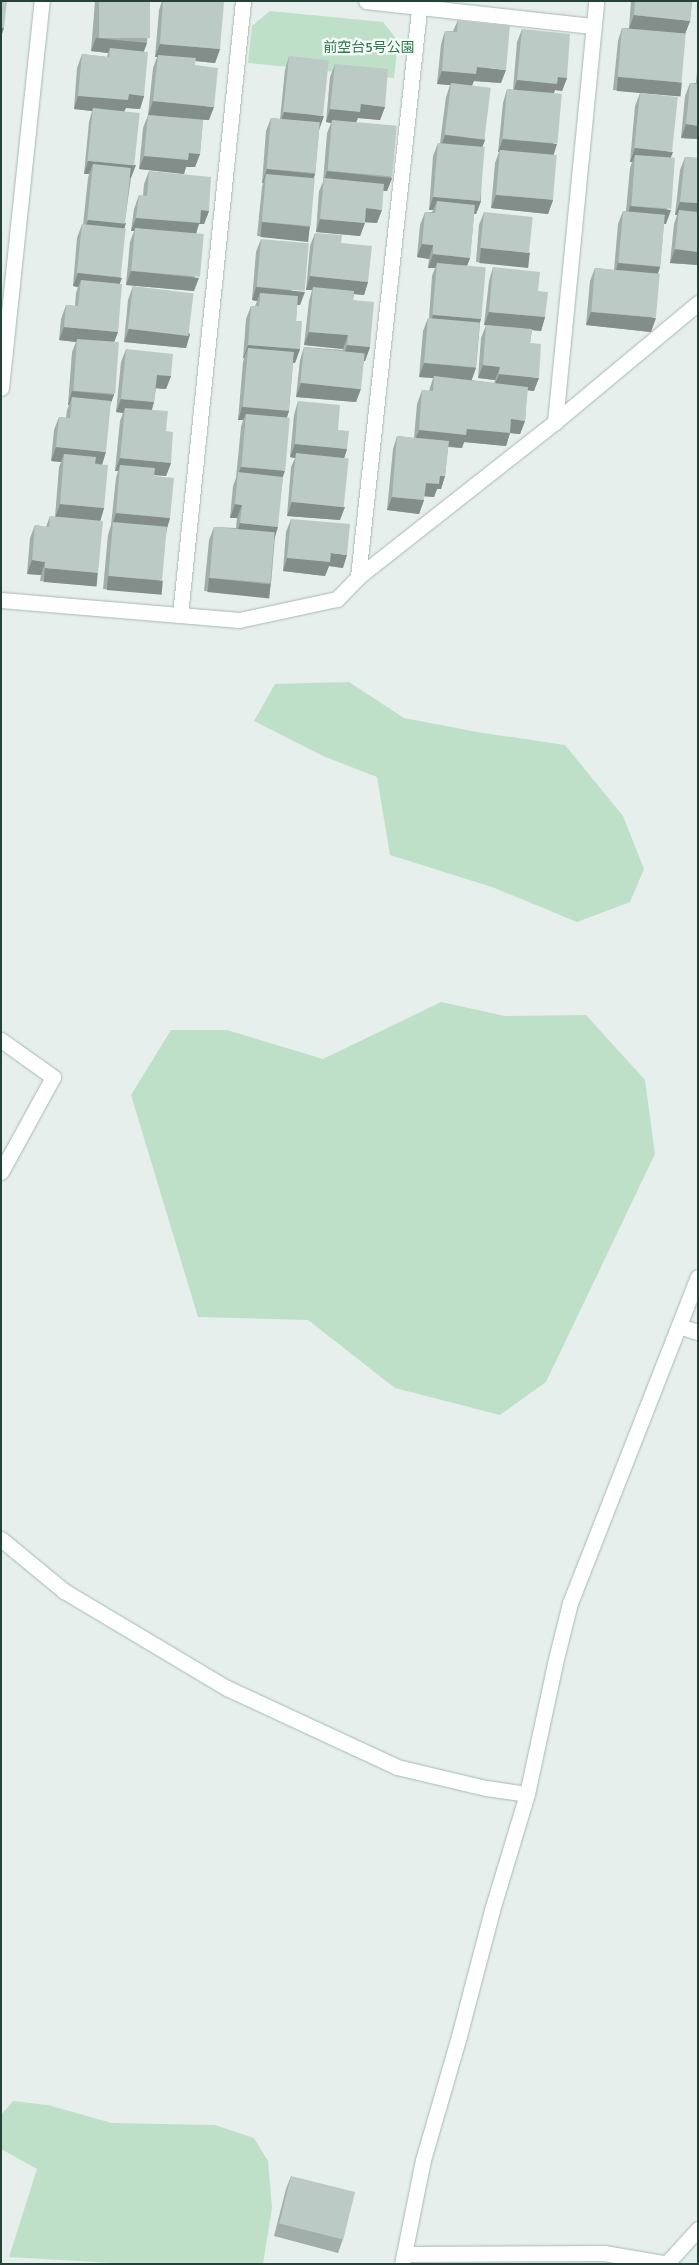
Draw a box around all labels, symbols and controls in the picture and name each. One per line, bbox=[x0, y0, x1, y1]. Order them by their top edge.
park label: 前空台5号公園 bbox=[323, 40, 415, 56]

